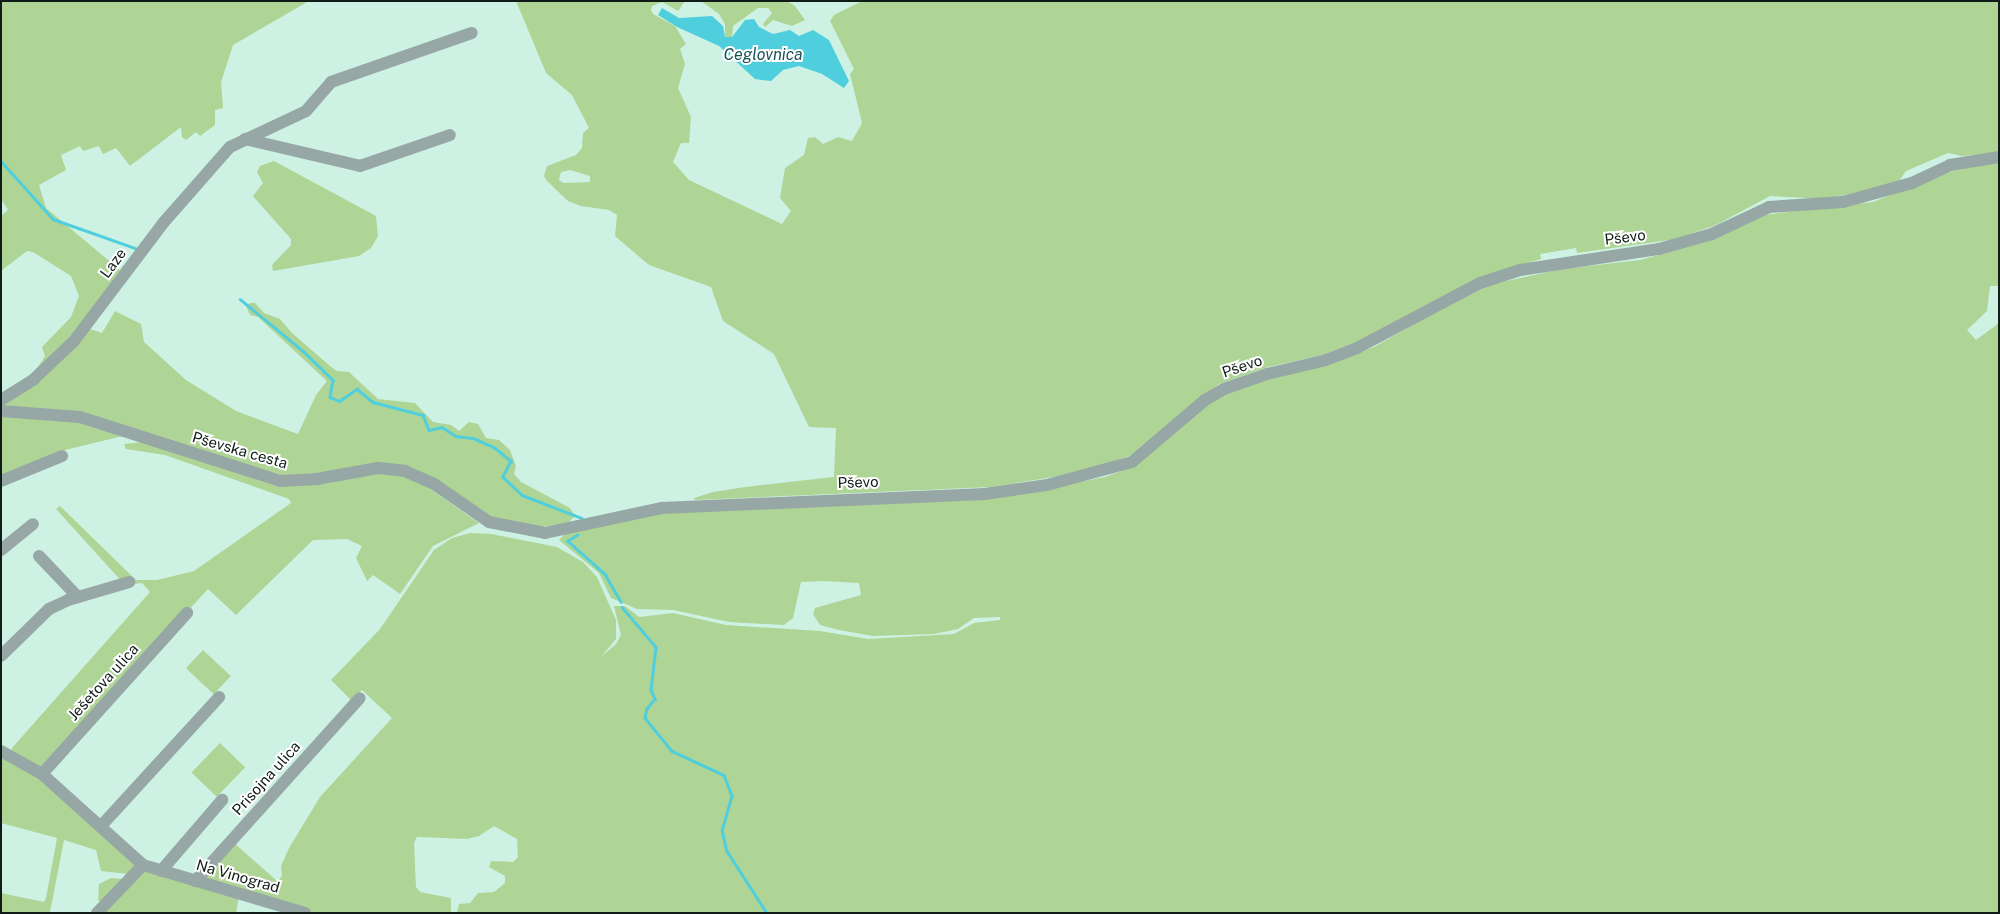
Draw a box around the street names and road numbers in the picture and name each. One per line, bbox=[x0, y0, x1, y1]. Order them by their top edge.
street label: Pševo bbox=[1603, 226, 1647, 248]
street label: Laze bbox=[96, 245, 130, 281]
street label: Pševo bbox=[1220, 351, 1264, 381]
street label: Pševska cesta bbox=[190, 428, 290, 472]
street label: Pševo bbox=[837, 472, 879, 492]
street label: Ješetova ulica bbox=[64, 640, 142, 724]
street label: Prisojna ulica bbox=[228, 737, 304, 819]
street label: Na Vinograd bbox=[194, 855, 282, 897]

